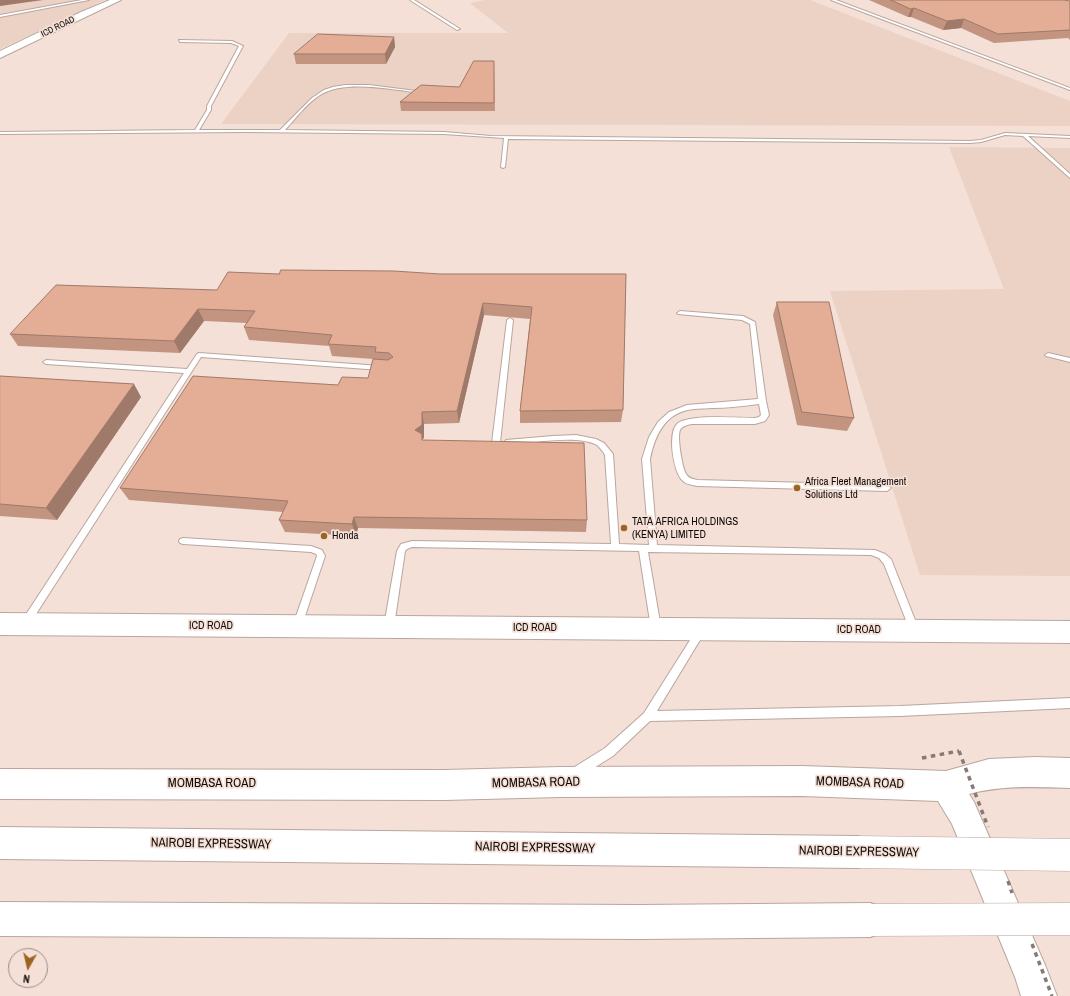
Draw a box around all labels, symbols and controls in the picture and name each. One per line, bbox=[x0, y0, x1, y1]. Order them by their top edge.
street label: ICD ROAD bbox=[39, 14, 77, 40]
place label: Africa Fleet Management Solutions Ltd bbox=[805, 475, 906, 501]
marker: Africa Fleet Management Solutions Ltd bbox=[792, 483, 802, 493]
place label: TATA AFRICA HOLDINGS (KENYA) LIMITED bbox=[632, 515, 738, 541]
marker: TATA AFRICA HOLDINGS (KENYA) LIMITED bbox=[619, 523, 629, 533]
place label: Honda bbox=[332, 529, 359, 543]
marker: Honda bbox=[319, 531, 329, 541]
street label: ICD ROAD bbox=[189, 619, 233, 633]
street label: ICD ROAD bbox=[513, 621, 557, 635]
street label: ICD ROAD bbox=[837, 623, 881, 637]
street label: MOMBASA ROAD bbox=[492, 774, 580, 792]
street label: MOMBASA ROAD bbox=[816, 774, 904, 792]
street label: MOMBASA ROAD bbox=[168, 776, 256, 792]
street label: NAIROBI EXPRESSWAY bbox=[151, 835, 271, 853]
street label: NAIROBI EXPRESSWAY bbox=[475, 839, 595, 857]
street label: NAIROBI EXPRESSWAY bbox=[799, 843, 919, 861]
north arrow bbox=[8, 948, 48, 988]
text: N bbox=[22, 972, 31, 986]

